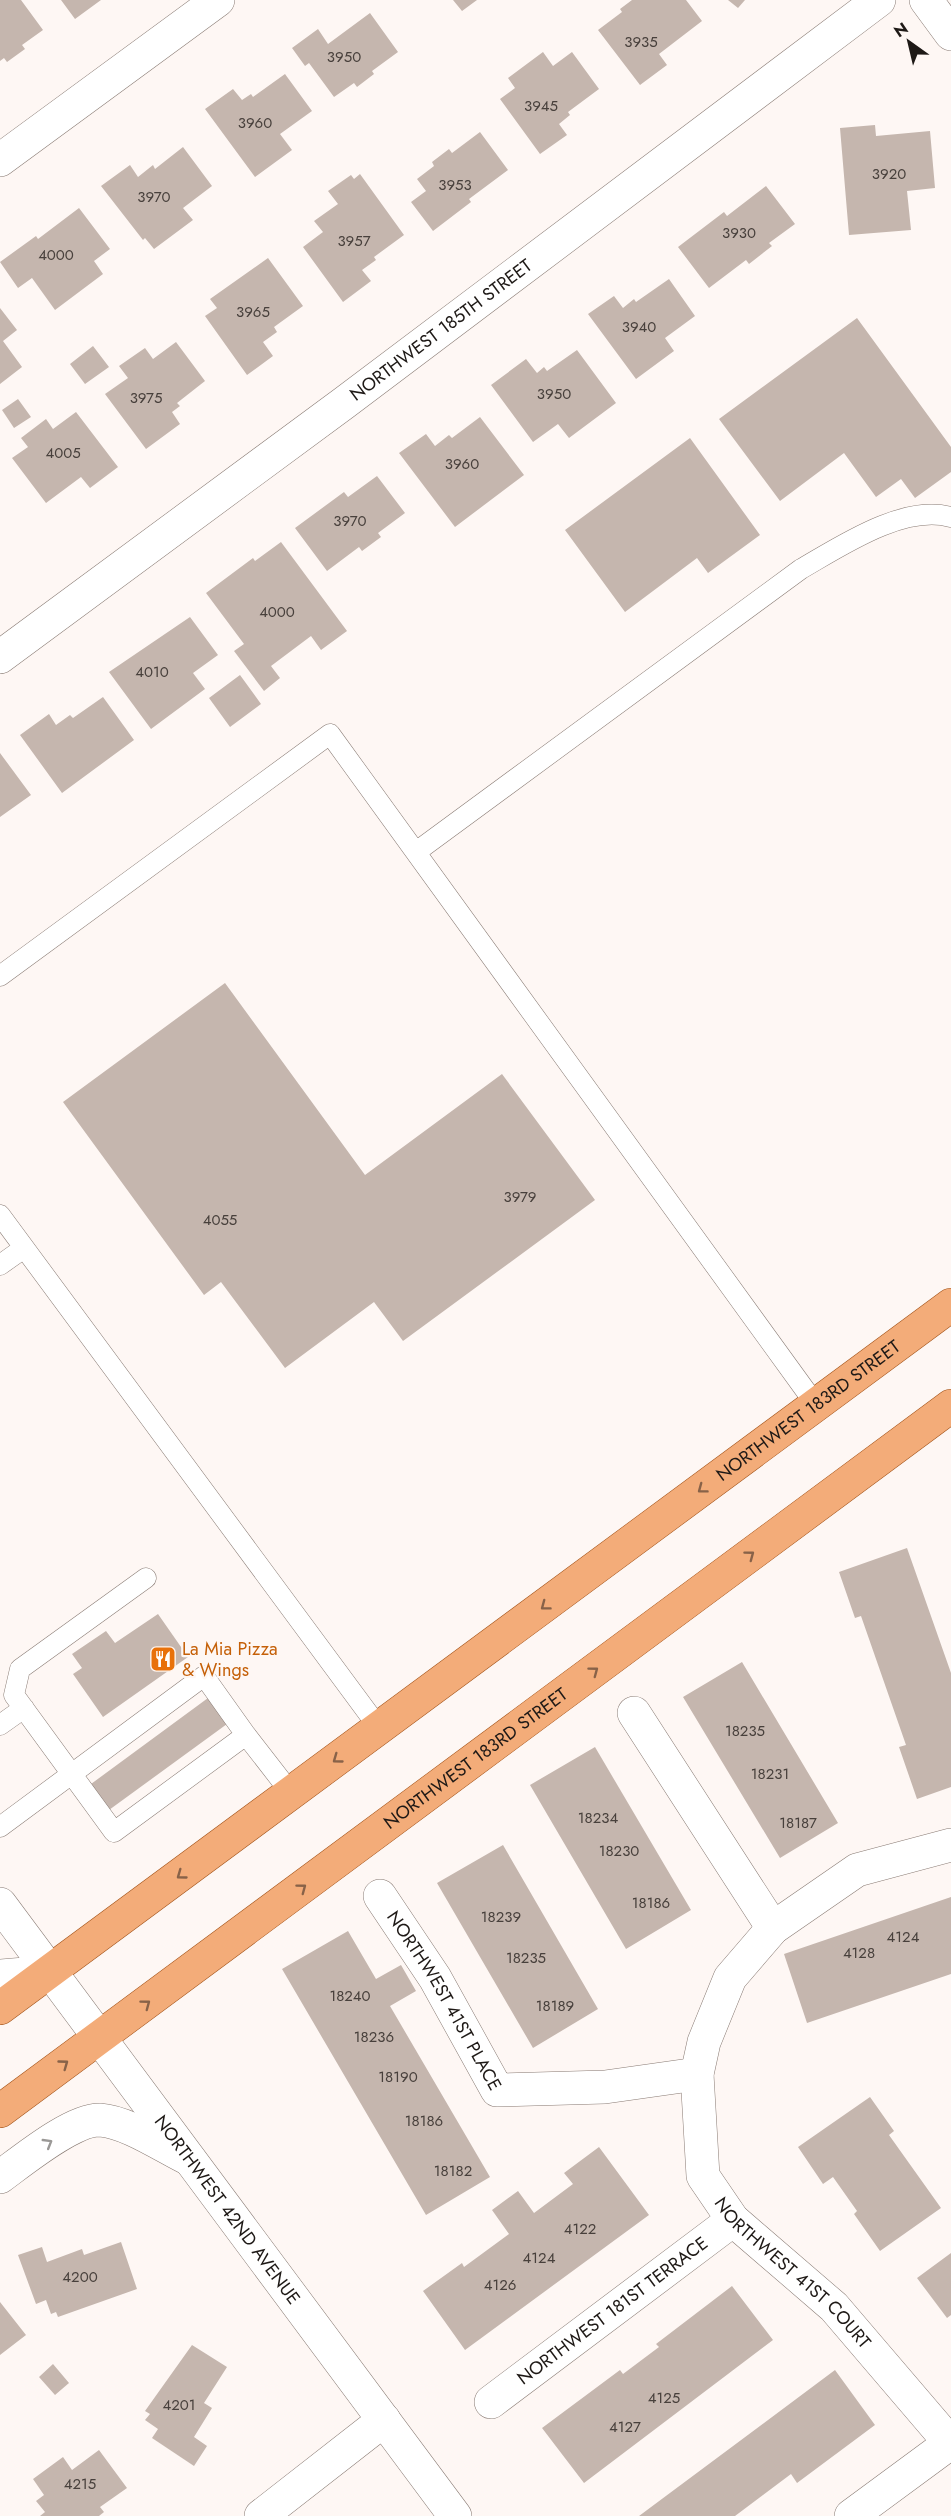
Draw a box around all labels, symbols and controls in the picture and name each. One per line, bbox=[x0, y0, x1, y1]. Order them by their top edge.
north arrow bbox=[879, 12, 939, 72]
text: N bbox=[889, 17, 913, 43]
house number: 3935 bbox=[624, 31, 658, 53]
house number: 3950 bbox=[327, 46, 361, 68]
house number: 3945 bbox=[524, 95, 558, 117]
house number: 3960 bbox=[238, 112, 272, 134]
house number: 3920 bbox=[872, 163, 906, 185]
house number: 3953 bbox=[438, 174, 472, 196]
house number: 3970 bbox=[137, 186, 171, 208]
house number: 3930 bbox=[722, 222, 756, 244]
house number: 3957 bbox=[337, 230, 371, 252]
house number: 4000 bbox=[38, 244, 74, 266]
street label: NORTHWEST 185TH STREET bbox=[344, 252, 538, 407]
house number: 3965 bbox=[236, 301, 270, 323]
house number: 3940 bbox=[622, 316, 656, 338]
house number: 3950 bbox=[537, 383, 571, 405]
house number: 3975 bbox=[130, 387, 162, 409]
house number: 4005 bbox=[45, 442, 81, 464]
house number: 3960 bbox=[445, 453, 479, 475]
house number: 3970 bbox=[333, 510, 367, 532]
house number: 4000 bbox=[259, 601, 295, 623]
house number: 4010 bbox=[135, 661, 169, 683]
house number: 3979 bbox=[504, 1186, 536, 1208]
house number: 4055 bbox=[203, 1209, 237, 1231]
street label: NORTHWEST 183RD STREET bbox=[711, 1333, 906, 1487]
one-way arrow bbox=[697, 1482, 708, 1493]
one-way arrow bbox=[744, 1551, 755, 1562]
one-way arrow bbox=[540, 1598, 551, 1609]
place label: La Mia Pizza & Wings bbox=[182, 1636, 278, 1683]
restaurant icon: La Mia Pizza & Wings bbox=[148, 1644, 178, 1674]
one-way arrow bbox=[587, 1668, 598, 1679]
street label: NORTHWEST 183RD STREET bbox=[378, 1681, 573, 1835]
house number: 18235 bbox=[725, 1720, 765, 1742]
one-way arrow bbox=[333, 1752, 344, 1763]
house number: 18231 bbox=[751, 1763, 789, 1785]
house number: 18234 bbox=[578, 1807, 618, 1829]
house number: 18187 bbox=[779, 1812, 817, 1834]
house number: 18230 bbox=[599, 1840, 639, 1862]
one-way arrow bbox=[176, 1868, 187, 1879]
one-way arrow bbox=[296, 1884, 307, 1895]
house number: 18186 bbox=[632, 1892, 670, 1914]
street label: NORTHWEST 41ST PLACE bbox=[381, 1906, 508, 2095]
house number: 18239 bbox=[481, 1906, 521, 1928]
house number: 4124 bbox=[887, 1926, 920, 1948]
house number: 4128 bbox=[843, 1942, 875, 1964]
house number: 18235 bbox=[506, 1947, 546, 1969]
house number: 18240 bbox=[329, 1985, 371, 2007]
house number: 18189 bbox=[536, 1995, 574, 2017]
one-way arrow bbox=[139, 2000, 150, 2011]
house number: 18236 bbox=[354, 2026, 394, 2048]
one-way arrow bbox=[58, 2060, 69, 2071]
house number: 18190 bbox=[378, 2066, 418, 2088]
street label: NORTHWEST 42ND AVENUE bbox=[148, 2110, 306, 2310]
house number: 18186 bbox=[405, 2110, 443, 2132]
one-way arrow bbox=[42, 2138, 52, 2150]
house number: 18182 bbox=[434, 2160, 472, 2182]
street label: NORTHWEST 41ST COURT bbox=[708, 2192, 877, 2355]
house number: 4122 bbox=[564, 2218, 596, 2240]
street label: NORTHWEST 181ST TERRACE bbox=[512, 2230, 713, 2391]
house number: 4124 bbox=[523, 2247, 556, 2269]
house number: 4200 bbox=[62, 2266, 98, 2288]
house number: 4126 bbox=[484, 2274, 516, 2296]
house number: 4125 bbox=[648, 2387, 680, 2409]
house number: 4201 bbox=[162, 2394, 196, 2416]
house number: 4127 bbox=[609, 2416, 641, 2438]
house number: 4215 bbox=[64, 2473, 96, 2495]

